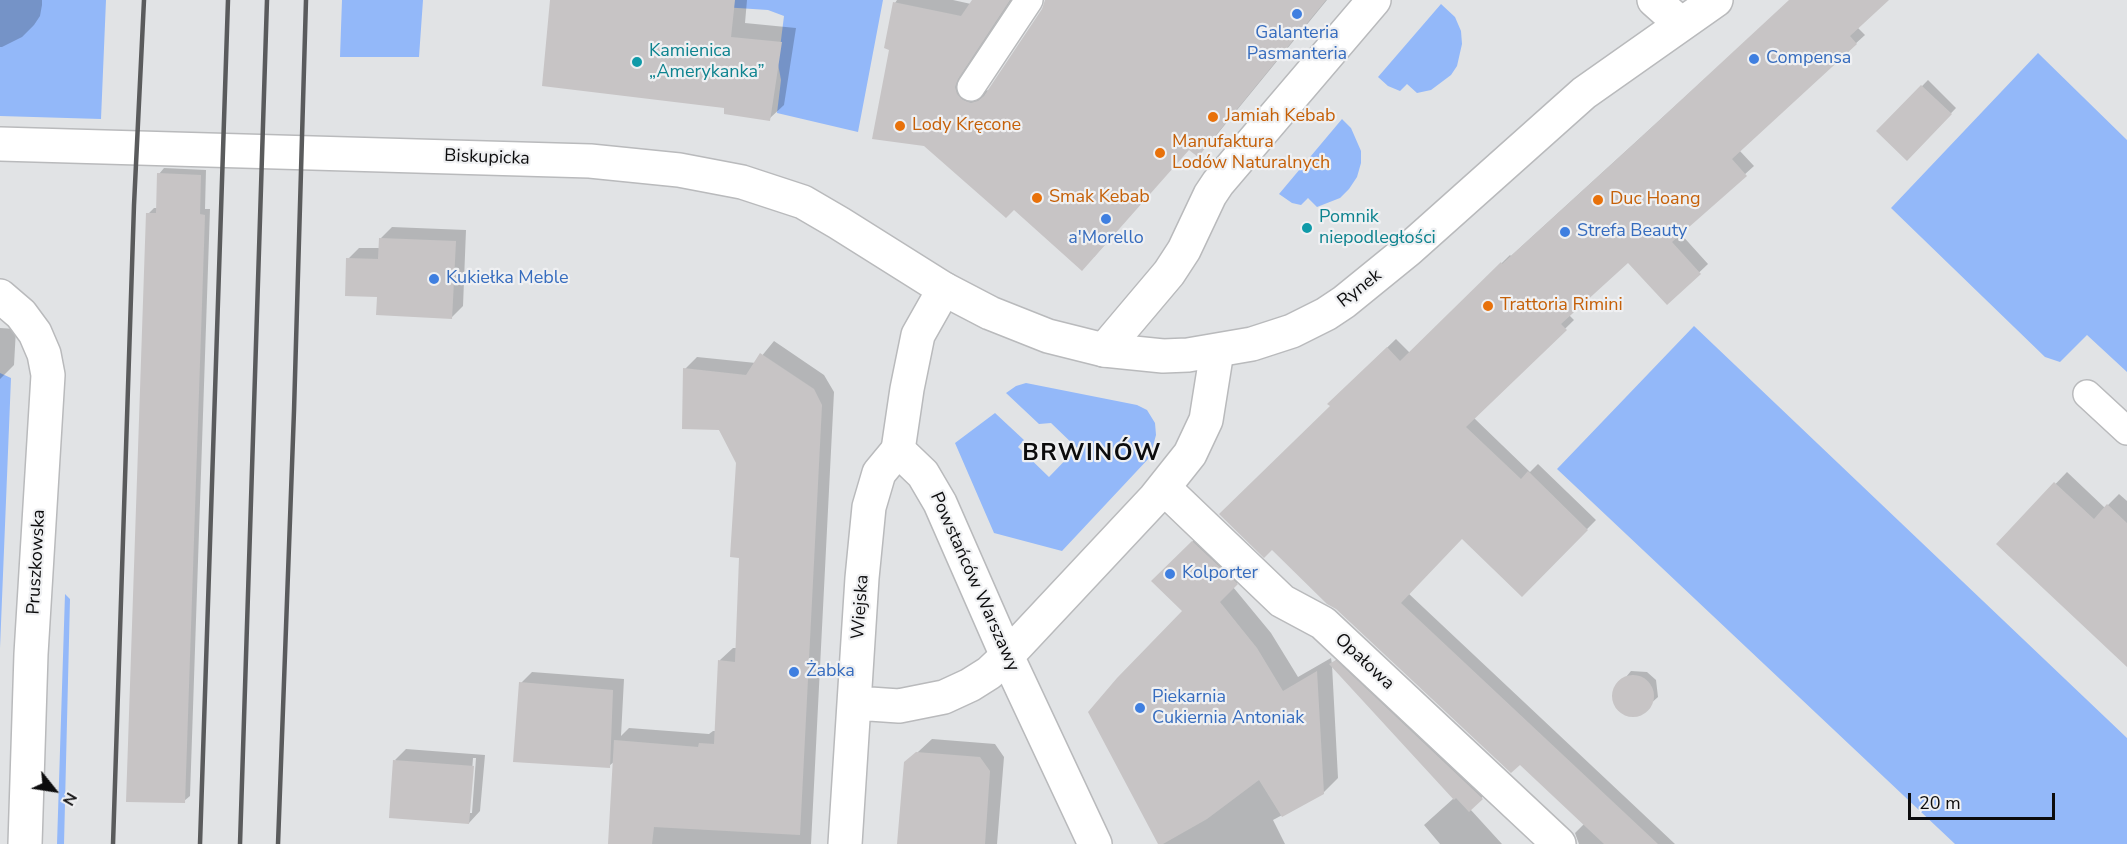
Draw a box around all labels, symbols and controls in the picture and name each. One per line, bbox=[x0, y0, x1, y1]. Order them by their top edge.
marker: Galanteria Pasmanteria bbox=[1290, 7, 1304, 21]
place label: Galanteria Pasmanteria bbox=[1247, 23, 1347, 66]
place label: Kamienica „Amerykanka” bbox=[649, 41, 765, 84]
place label: Compensa bbox=[1766, 48, 1851, 70]
marker: Compensa bbox=[1747, 52, 1761, 66]
marker: Kamienica „Amerykanka” bbox=[630, 55, 644, 69]
place label: Jamiah Kebab bbox=[1225, 106, 1335, 128]
marker: Jamiah Kebab bbox=[1206, 110, 1220, 124]
place label: Lody Kręcone bbox=[912, 115, 1021, 137]
marker: Lody Kręcone bbox=[893, 119, 907, 133]
place label: Manufaktura Lodów Naturalnych bbox=[1172, 132, 1330, 174]
street label: Biskupicka bbox=[444, 146, 530, 170]
marker: Manufaktura Lodów Naturalnych bbox=[1153, 146, 1167, 160]
place label: Smak Kebab bbox=[1049, 187, 1150, 209]
place label: Duc Hoang bbox=[1610, 189, 1700, 211]
marker: Smak Kebab bbox=[1030, 191, 1044, 205]
marker: Duc Hoang bbox=[1591, 193, 1605, 207]
place label: Pomnik niepodległości bbox=[1319, 207, 1436, 250]
marker: a'Morello bbox=[1099, 212, 1113, 226]
marker: Pomnik niepodległości bbox=[1300, 221, 1314, 235]
place label: Strefa Beauty bbox=[1577, 221, 1687, 243]
marker: Strefa Beauty bbox=[1558, 225, 1572, 239]
place label: a'Morello bbox=[1068, 228, 1144, 250]
street label: Rynek bbox=[1334, 265, 1386, 313]
place label: Kukiełka Meble bbox=[446, 268, 569, 290]
marker: Kukiełka Meble bbox=[427, 272, 441, 286]
place label: Trattoria Rimini bbox=[1500, 295, 1623, 317]
marker: Trattoria Rimini bbox=[1481, 299, 1495, 313]
district label: BRWINÓW bbox=[1022, 440, 1162, 468]
street label: Powstańców Warszawy bbox=[925, 489, 1023, 675]
street label: Pruszkowska bbox=[23, 509, 51, 615]
place label: Kolporter bbox=[1182, 563, 1258, 585]
marker: Kolporter bbox=[1163, 567, 1177, 581]
street label: Wiejska bbox=[848, 574, 874, 640]
street label: Opałowa bbox=[1330, 629, 1398, 695]
place label: Żabka bbox=[806, 661, 855, 683]
marker: Żabka bbox=[787, 665, 801, 679]
place label: Piekarnia Cukiernia Antoniak bbox=[1152, 687, 1304, 730]
marker: Piekarnia Cukiernia Antoniak bbox=[1133, 701, 1147, 715]
north arrow bbox=[24, 760, 84, 820]
scale bar bbox=[1911, 781, 2058, 819]
text: N bbox=[57, 788, 82, 810]
text: 20 m bbox=[1919, 791, 1961, 815]

